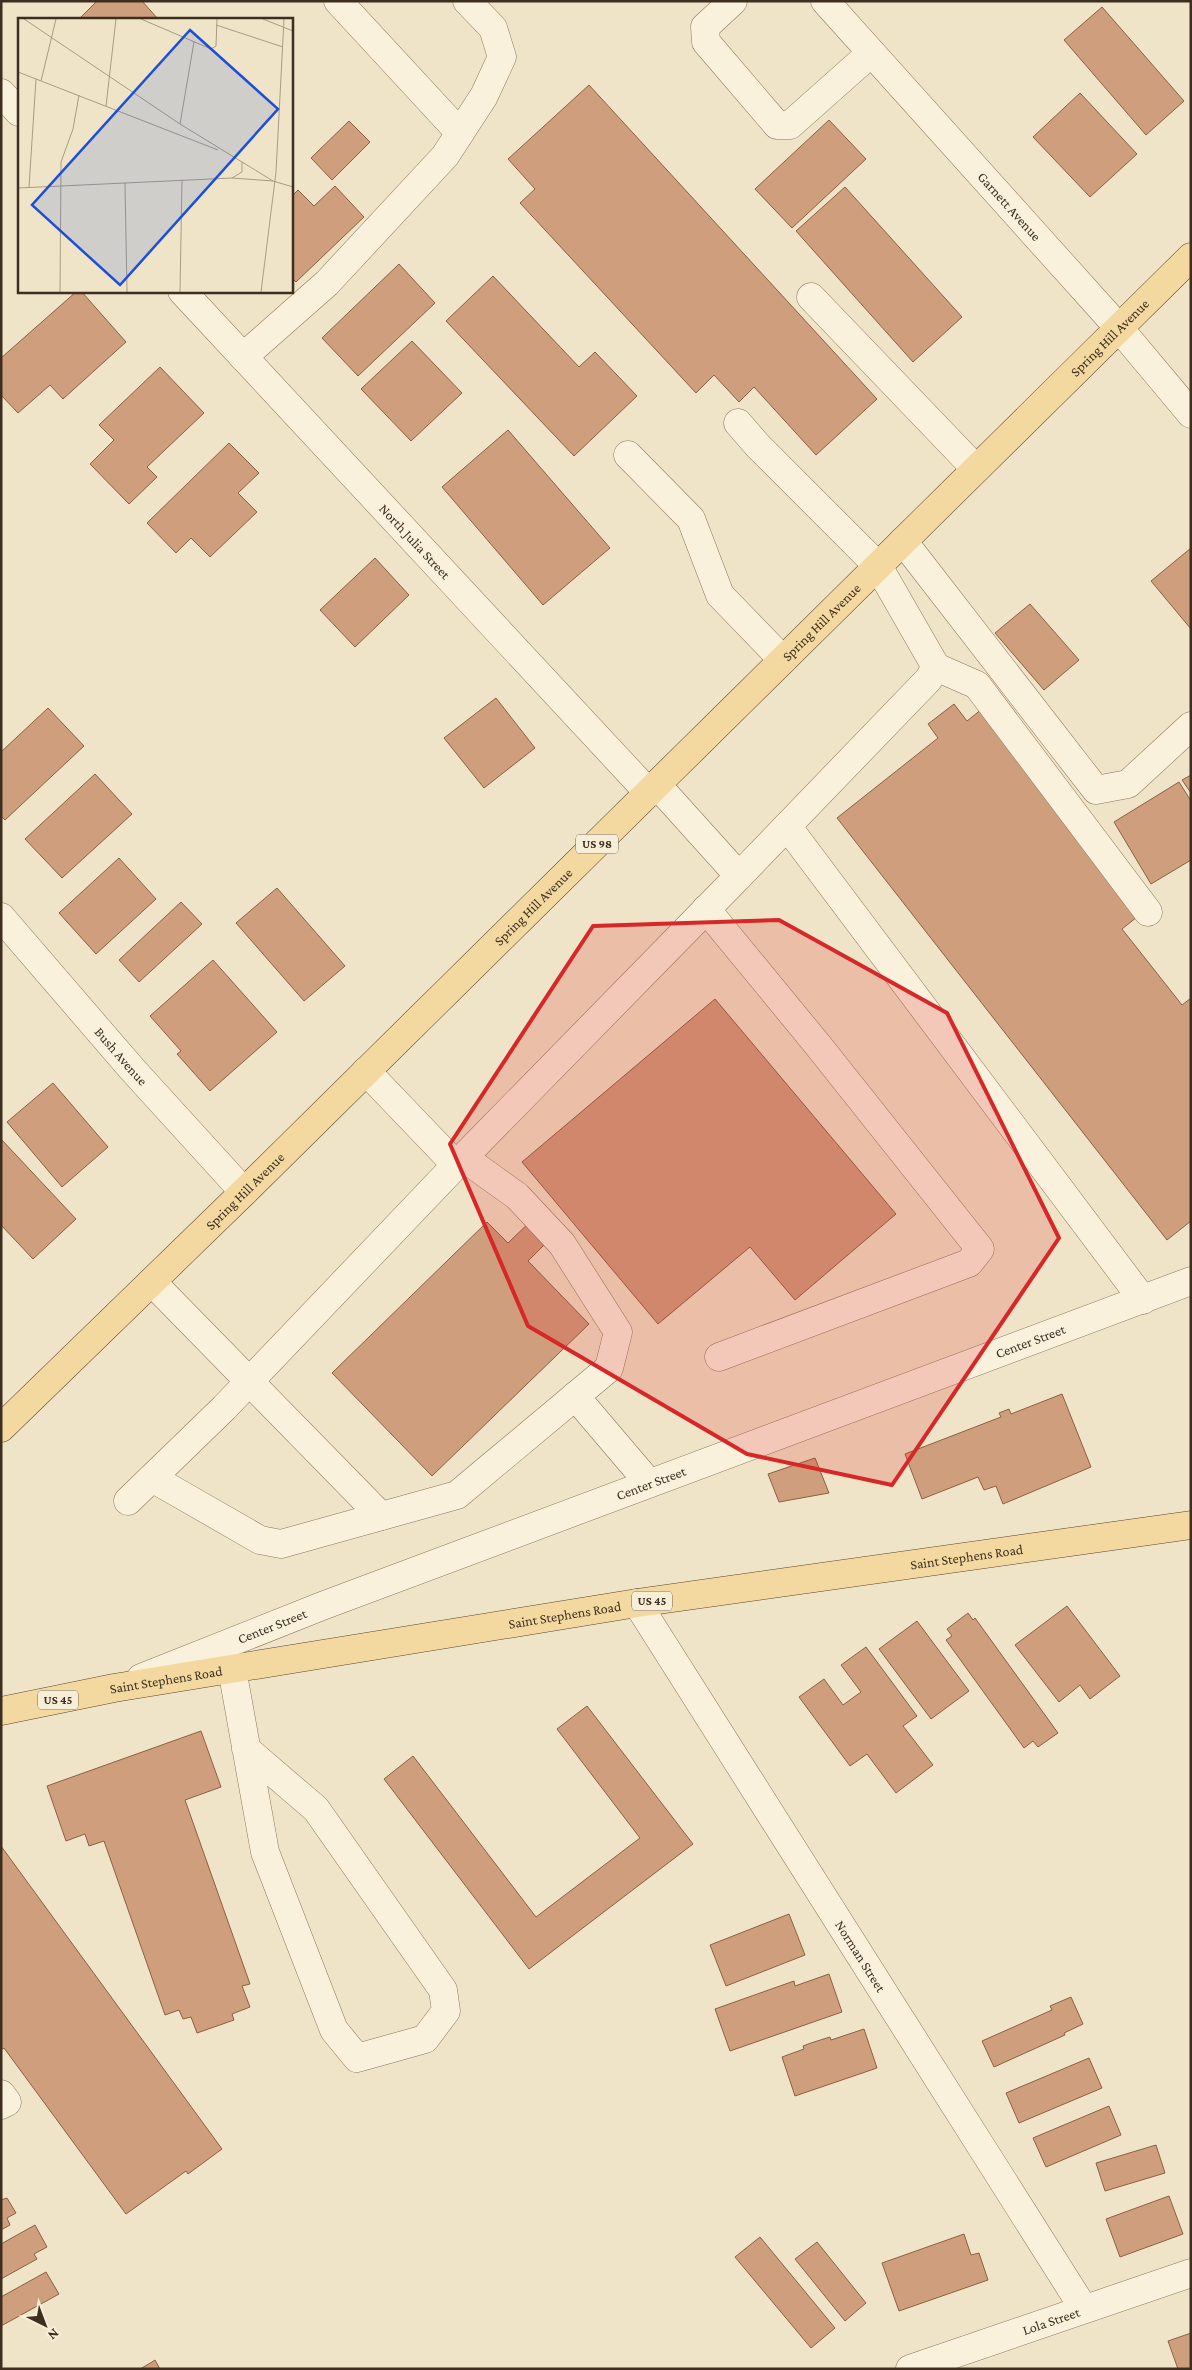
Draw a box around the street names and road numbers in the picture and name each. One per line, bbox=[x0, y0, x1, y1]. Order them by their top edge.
street label: Garnett Avenue bbox=[974, 168, 1045, 244]
street label: Spring Hill Avenue bbox=[1067, 295, 1152, 380]
street label: North Julia Street bbox=[376, 501, 454, 583]
street label: Spring Hill Avenue bbox=[779, 580, 864, 664]
road number: US 98 bbox=[576, 834, 618, 854]
street label: Spring Hill Avenue bbox=[491, 864, 576, 949]
street label: Bush Avenue bbox=[92, 1024, 151, 1089]
street label: Spring Hill Avenue bbox=[202, 1149, 287, 1233]
street label: Center Street bbox=[993, 1321, 1068, 1361]
street label: Center Street bbox=[614, 1463, 688, 1503]
street label: Saint Stephens Road bbox=[909, 1541, 1025, 1572]
road number: US 45 bbox=[632, 1592, 672, 1610]
street label: Saint Stephens Road bbox=[507, 1598, 623, 1632]
street label: Center Street bbox=[235, 1605, 309, 1647]
street label: Saint Stephens Road bbox=[108, 1662, 224, 1697]
road number: US 45 bbox=[38, 1690, 78, 1710]
street label: Norman Street bbox=[832, 1917, 889, 1995]
street label: Lola Street bbox=[1020, 2304, 1082, 2338]

